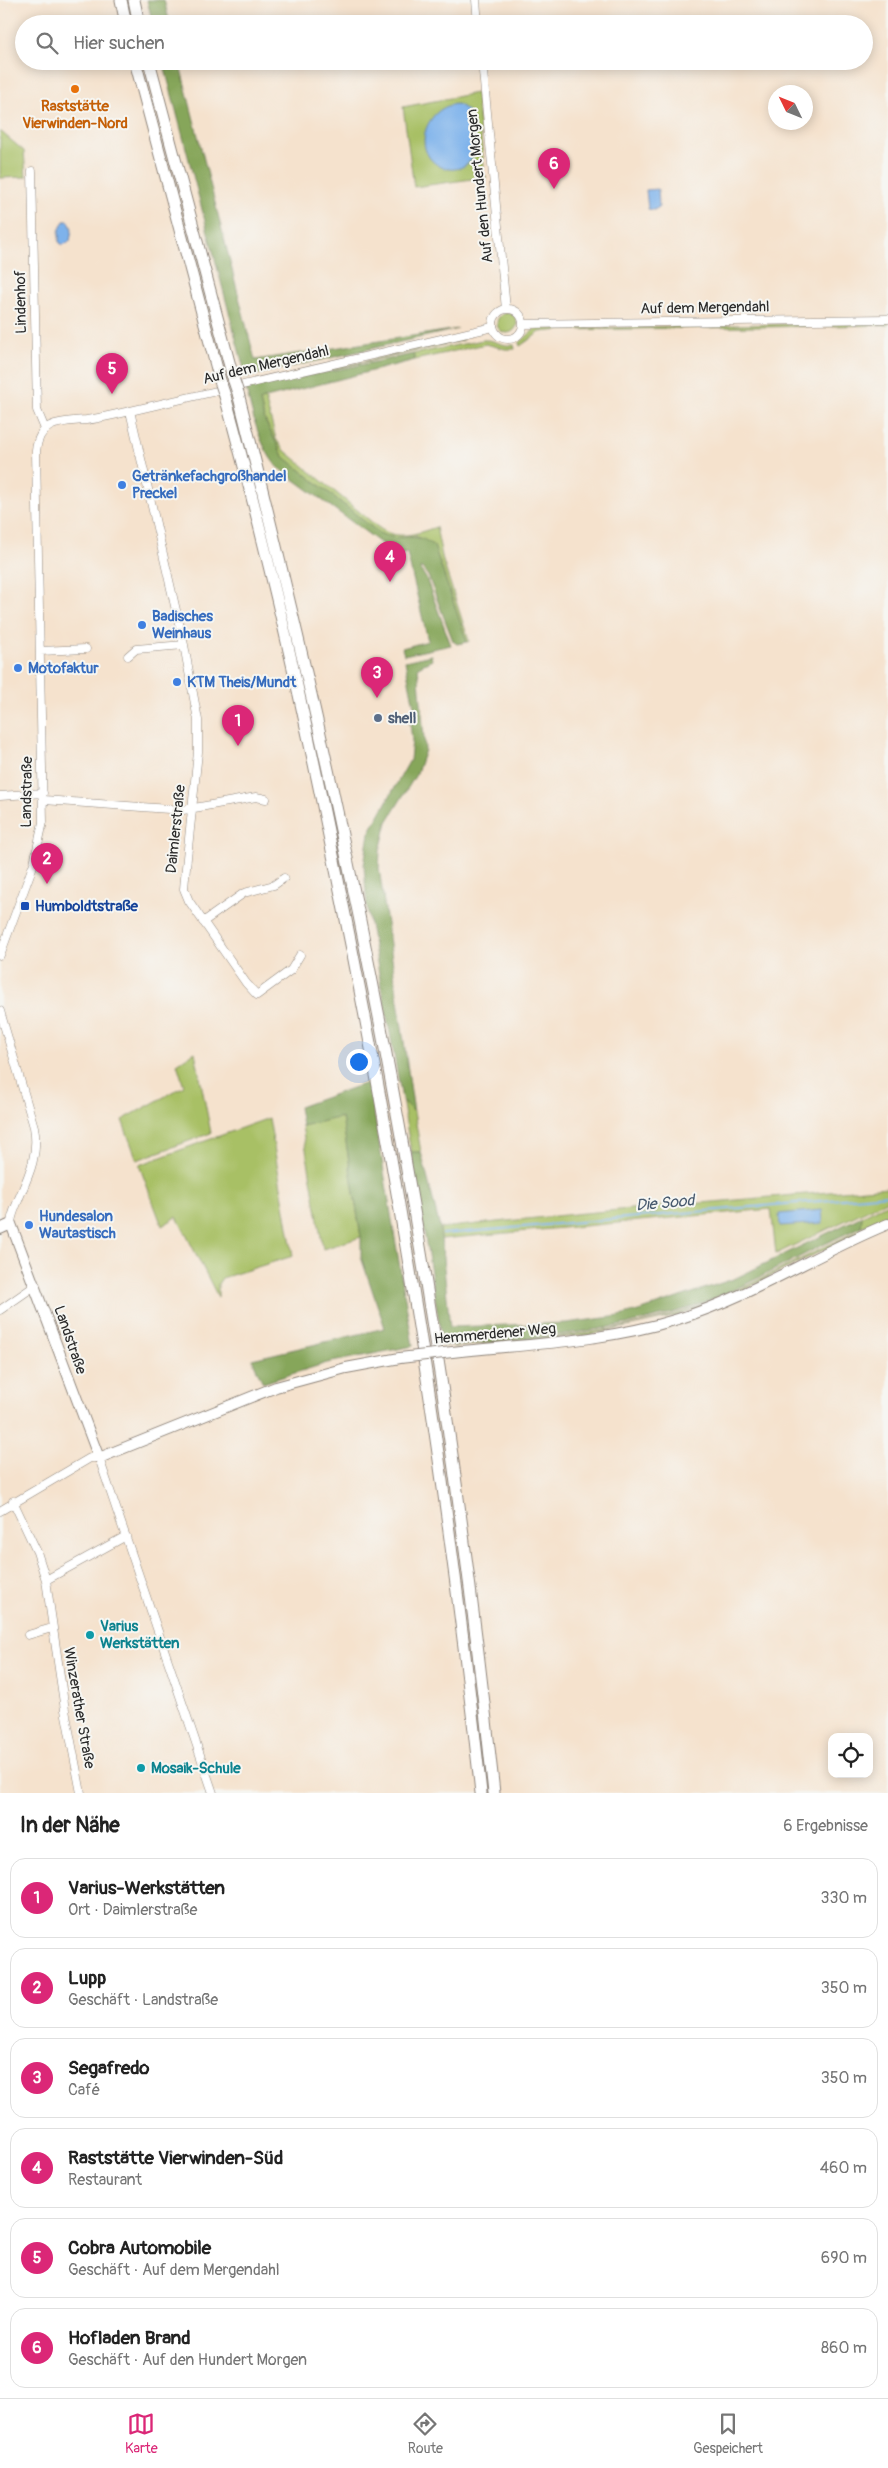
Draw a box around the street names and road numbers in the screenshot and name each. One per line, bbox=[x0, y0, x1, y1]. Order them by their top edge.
street label: Auf den Hundert Morgen bbox=[462, 108, 498, 264]
street label: Lindenhof bbox=[11, 270, 31, 334]
street label: Auf dem Mergendahl bbox=[640, 297, 770, 319]
street label: Auf dem Mergendahl bbox=[201, 341, 331, 389]
street label: Landstraße bbox=[17, 756, 37, 828]
street label: Daimlerstraße bbox=[162, 783, 190, 874]
street label: Landstraße bbox=[49, 1303, 91, 1377]
street label: Hemmerdener Weg bbox=[433, 1319, 557, 1349]
street label: Winzerather Straße bbox=[59, 1646, 99, 1771]

